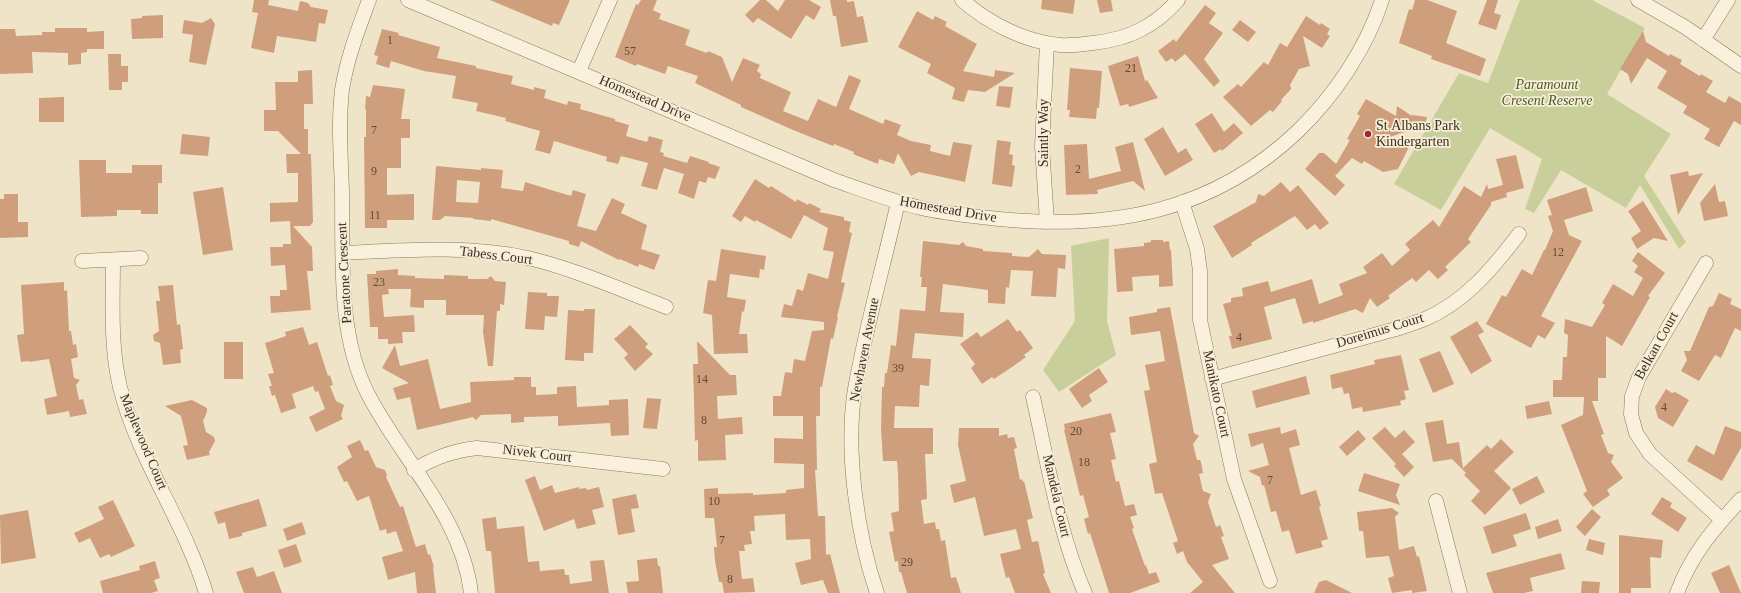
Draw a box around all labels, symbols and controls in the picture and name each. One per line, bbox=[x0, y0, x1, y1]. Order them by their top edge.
house number: 1 bbox=[387, 34, 393, 48]
house number: 57 bbox=[624, 45, 636, 59]
house number: 21 bbox=[1125, 62, 1137, 76]
street label: Homestead Drive bbox=[596, 72, 694, 126]
park label: Paramount Cresent Reserve bbox=[1502, 77, 1592, 110]
street label: Saintly Way bbox=[1036, 99, 1052, 167]
place label: St Albans Park Kindergarten bbox=[1376, 118, 1460, 150]
house number: 7 bbox=[371, 124, 377, 138]
marker: St Albans Park Kindergarten bbox=[1363, 129, 1373, 139]
house number: 2 bbox=[1075, 163, 1081, 177]
house number: 9 bbox=[371, 165, 377, 179]
street label: Homestead Drive bbox=[898, 193, 998, 227]
house number: 11 bbox=[369, 209, 381, 223]
street label: Paratone Crescent bbox=[334, 222, 356, 324]
street label: Tabess Court bbox=[459, 243, 533, 269]
house number: 12 bbox=[1552, 246, 1564, 260]
house number: 23 bbox=[373, 276, 385, 290]
street label: Newhaven Avenue bbox=[847, 296, 883, 404]
street label: Belkan Court bbox=[1631, 309, 1683, 383]
street label: Doreimus Court bbox=[1334, 310, 1426, 352]
house number: 4 bbox=[1236, 331, 1242, 345]
street label: Manikato Court bbox=[1199, 349, 1233, 439]
house number: 39 bbox=[892, 362, 904, 376]
house number: 14 bbox=[696, 373, 708, 387]
street label: Maplewood Court bbox=[115, 392, 171, 492]
house number: 4 bbox=[1661, 401, 1667, 415]
house number: 8 bbox=[701, 414, 707, 428]
house number: 20 bbox=[1070, 425, 1082, 439]
street label: Nivek Court bbox=[501, 441, 573, 467]
street label: Mandela Court bbox=[1038, 453, 1074, 539]
house number: 18 bbox=[1078, 456, 1090, 470]
house number: 7 bbox=[1267, 474, 1273, 488]
house number: 10 bbox=[708, 495, 720, 509]
house number: 7 bbox=[719, 534, 725, 548]
house number: 29 bbox=[901, 556, 913, 570]
house number: 8 bbox=[727, 573, 733, 587]

